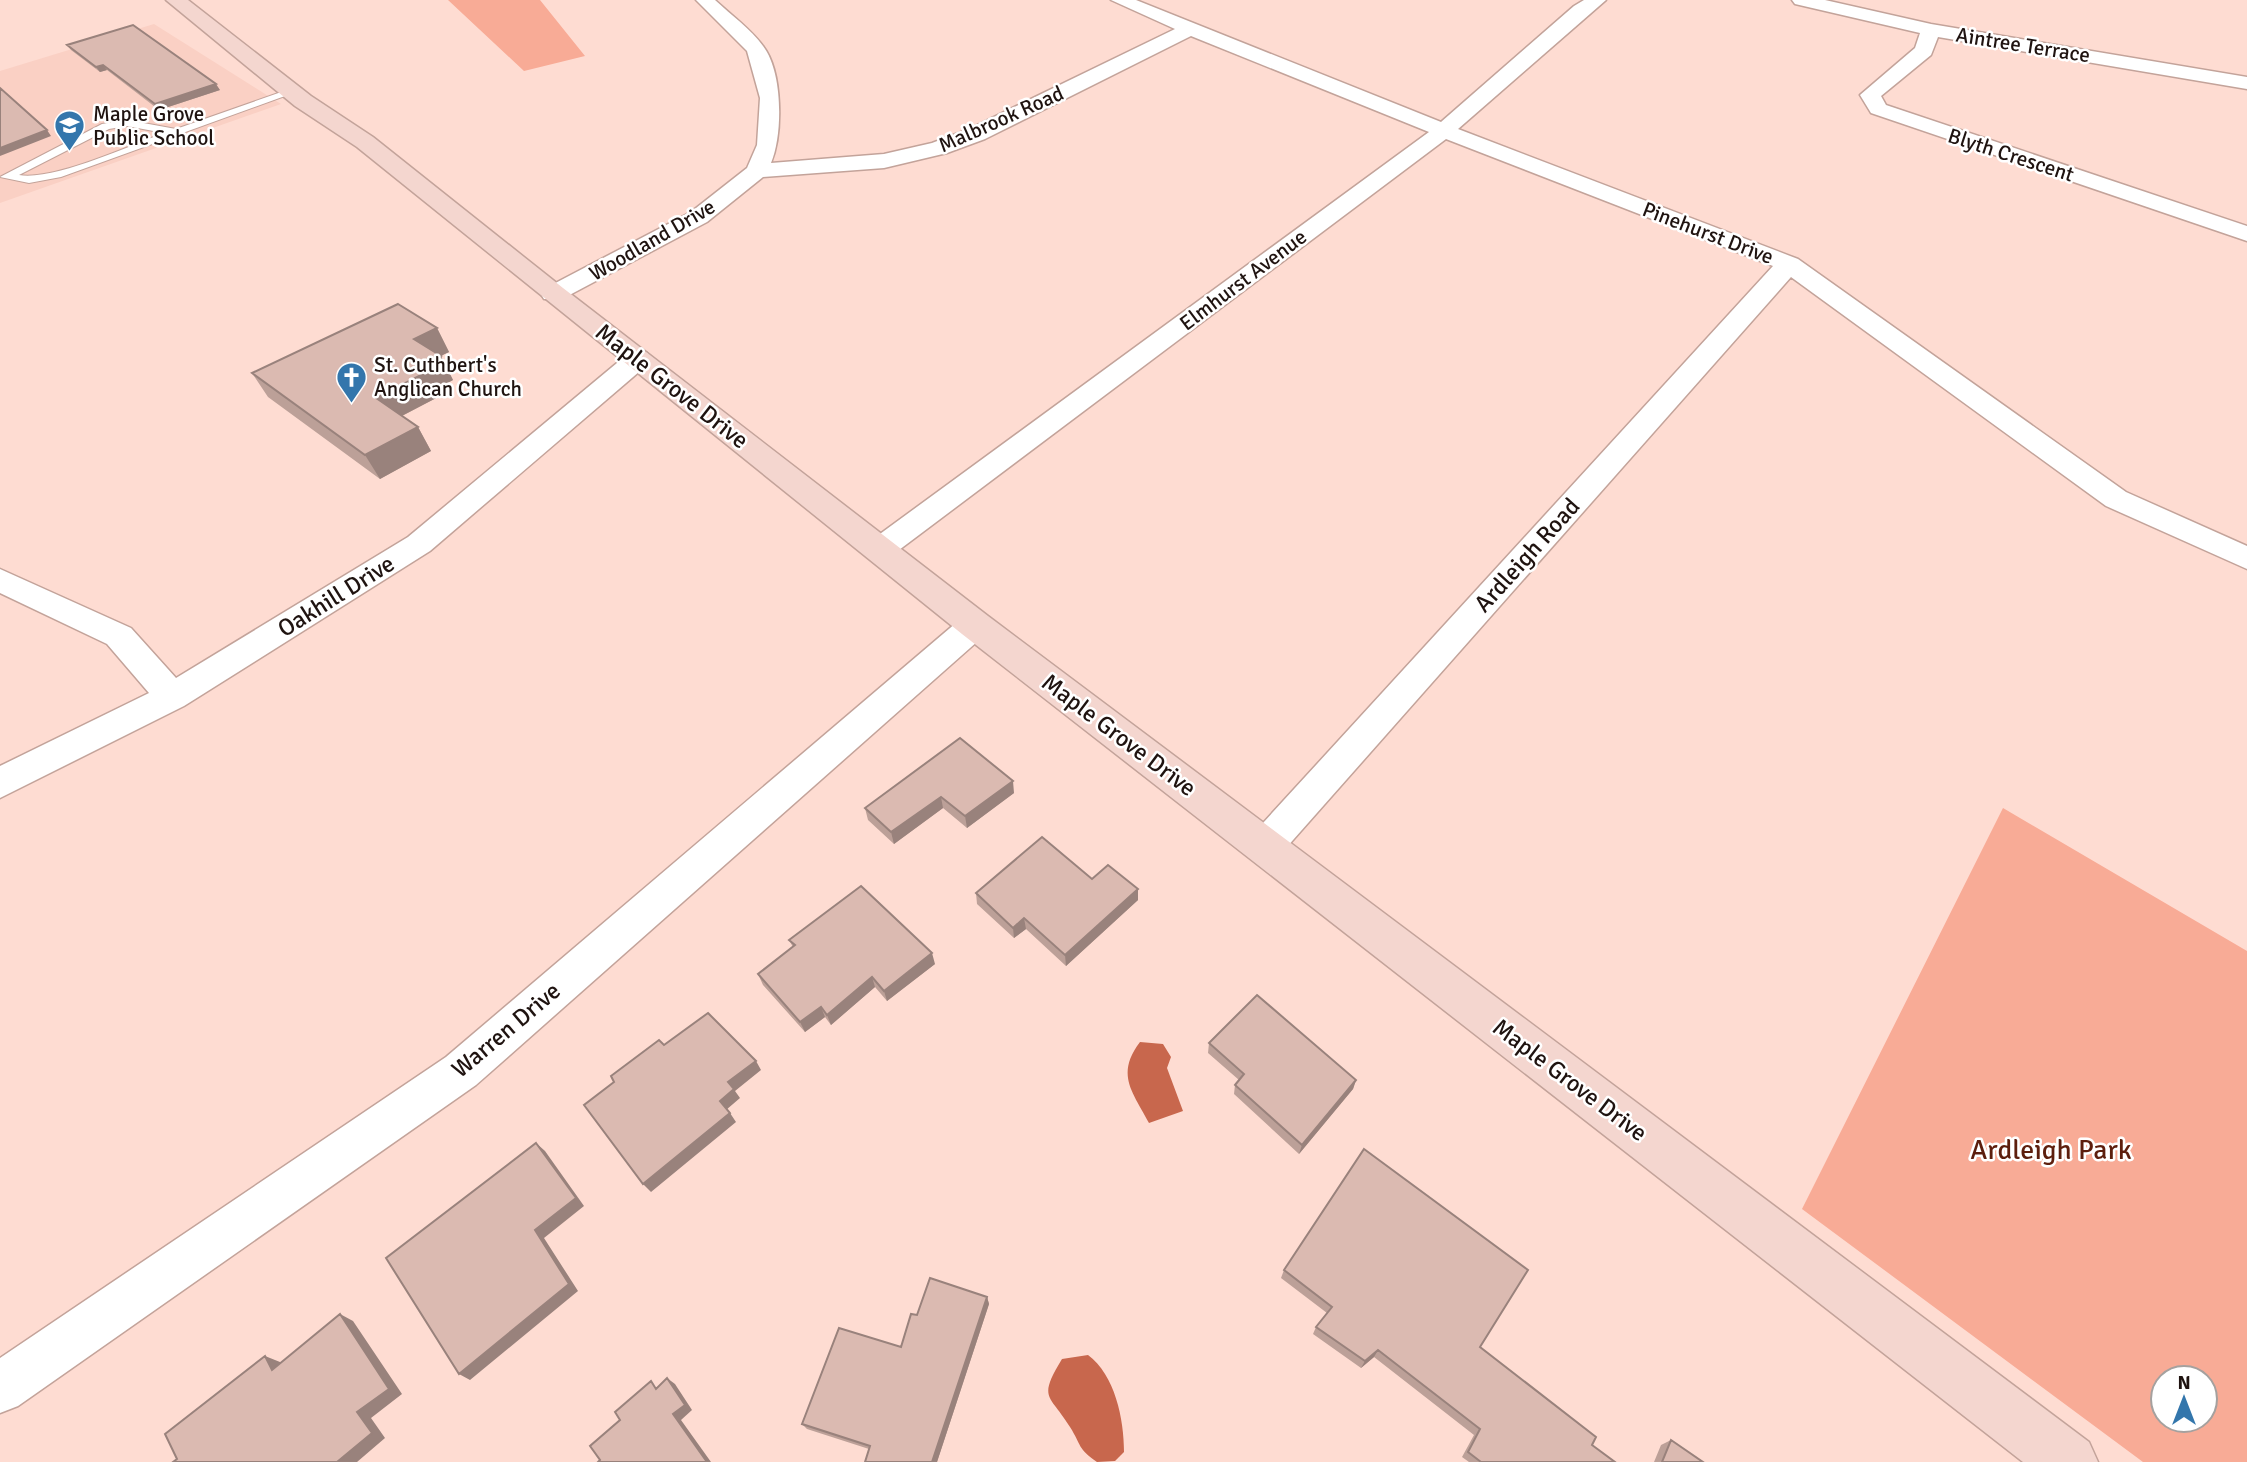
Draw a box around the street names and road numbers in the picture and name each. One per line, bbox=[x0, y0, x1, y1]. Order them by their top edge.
street label: Aintree Terrace bbox=[1954, 22, 2092, 68]
street label: Malbrook Road bbox=[934, 80, 1068, 158]
street label: Blyth Crescent bbox=[1945, 122, 2077, 188]
street label: Woodland Drive bbox=[584, 193, 720, 287]
street label: Pinehurst Drive bbox=[1639, 196, 1777, 270]
street label: Elmhurst Avenue bbox=[1174, 224, 1312, 336]
street label: Maple Grove Drive bbox=[589, 317, 755, 455]
street label: Ardleigh Road bbox=[1468, 492, 1586, 618]
street label: Oakhill Drive bbox=[272, 548, 400, 644]
street label: Maple Grove Drive bbox=[1036, 667, 1202, 803]
street label: Warren Drive bbox=[445, 976, 567, 1084]
street label: Maple Grove Drive bbox=[1487, 1012, 1653, 1148]

